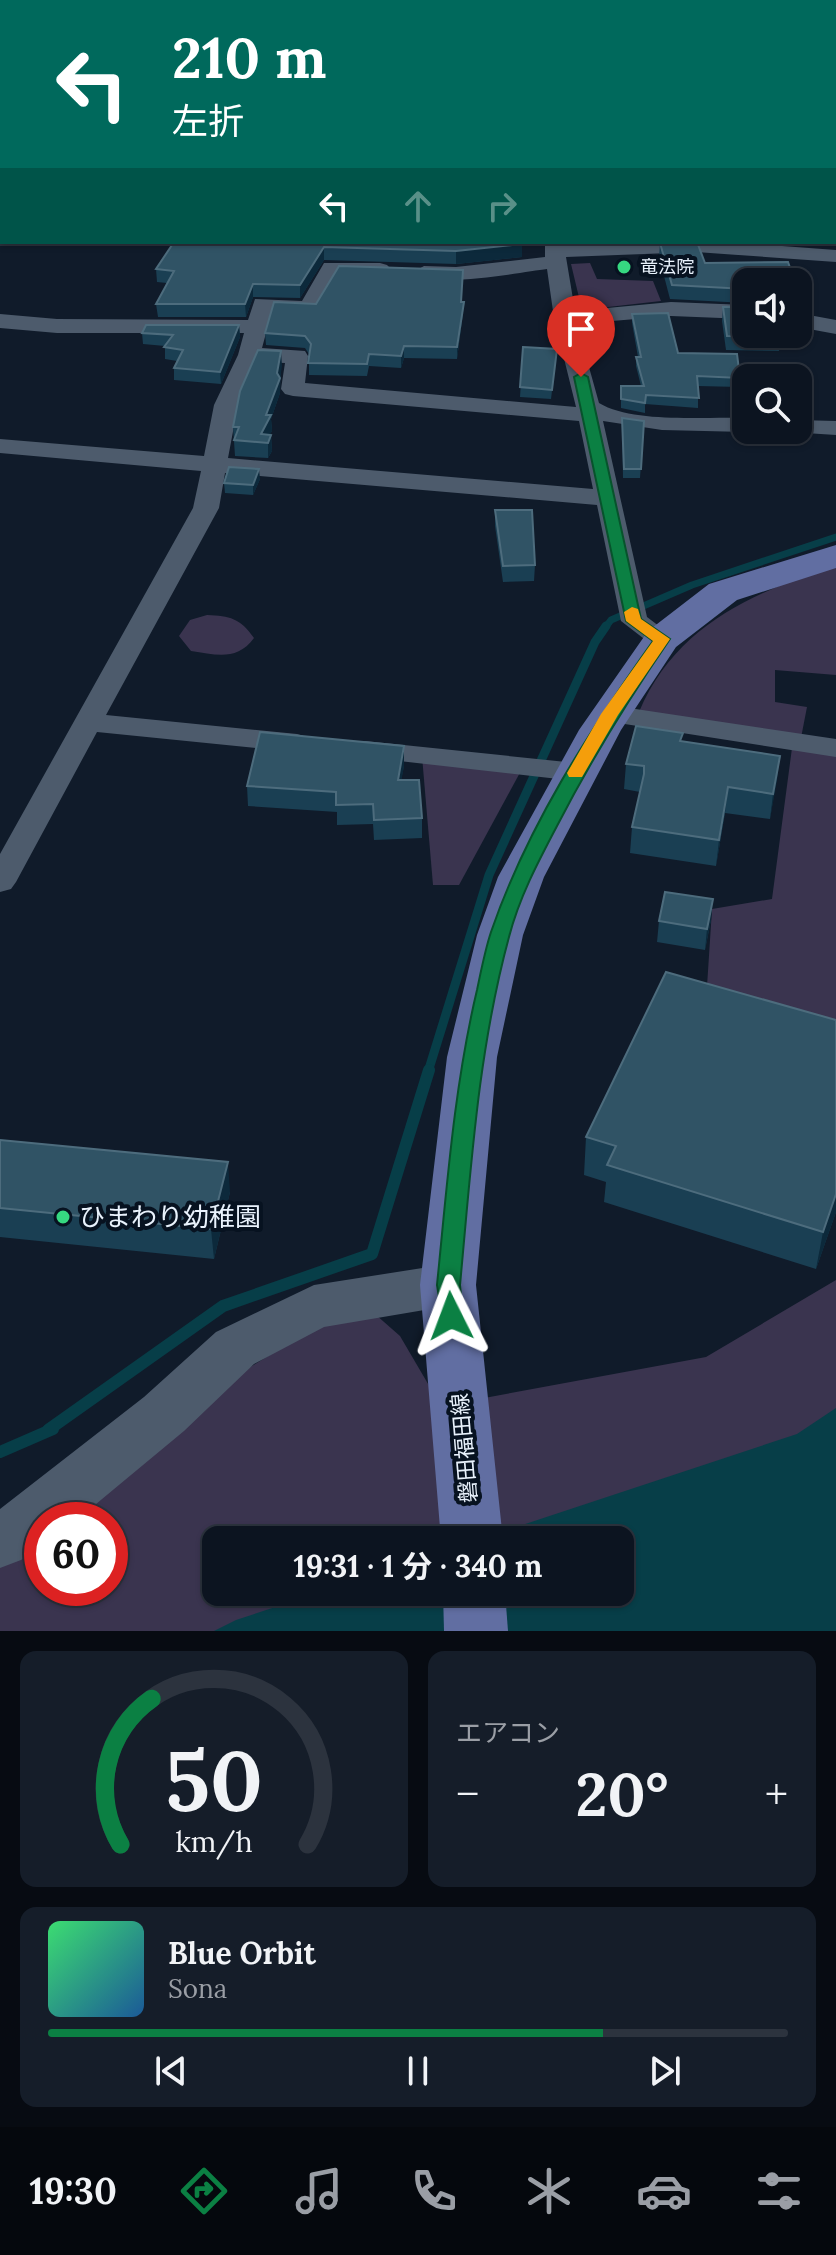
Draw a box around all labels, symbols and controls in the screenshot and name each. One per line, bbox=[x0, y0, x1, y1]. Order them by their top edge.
text: 210 m bbox=[172, 22, 326, 93]
icon: left bbox=[40, 32, 144, 136]
text: 左折 bbox=[172, 98, 244, 144]
icon: left bbox=[312, 184, 356, 228]
icon: ahead bbox=[396, 184, 440, 228]
icon: right bbox=[480, 184, 524, 228]
place label: 竜法院 bbox=[640, 255, 694, 278]
marker: 竜法院 bbox=[615, 258, 633, 276]
map controls bbox=[732, 268, 812, 444]
button: sound bbox=[732, 268, 812, 348]
pin bbox=[547, 295, 615, 377]
icon: arrive bbox=[559, 307, 603, 351]
button: search bbox=[732, 364, 812, 444]
place label: ひまわり幼稚園 bbox=[79, 1200, 261, 1233]
marker: ひまわり幼稚園 bbox=[54, 1208, 72, 1226]
position arrow bbox=[409, 1274, 493, 1358]
street label: 磐田福田線 bbox=[445, 1392, 483, 1504]
speed limit sign: 60 bbox=[24, 1502, 128, 1606]
text: 19:31 · 1 分 · 340 m bbox=[294, 1547, 542, 1585]
text: エアコン bbox=[456, 1716, 560, 1749]
text: 50 bbox=[165, 1727, 263, 1834]
text: 20° bbox=[575, 1756, 669, 1832]
text: − bbox=[456, 1766, 479, 1822]
text: + bbox=[765, 1766, 788, 1822]
text: km/h bbox=[175, 1823, 253, 1860]
text: Blue Orbit bbox=[168, 1934, 316, 1972]
text: Sona bbox=[168, 1972, 227, 2005]
icon: previous bbox=[149, 2049, 193, 2093]
icon: pause bbox=[396, 2049, 440, 2093]
icon: next bbox=[643, 2049, 687, 2093]
icon: directions bbox=[176, 2163, 232, 2219]
icon: music bbox=[291, 2163, 347, 2219]
icon: phone bbox=[406, 2163, 462, 2219]
icon: climate bbox=[521, 2163, 577, 2219]
icon: car bbox=[636, 2163, 692, 2219]
icon: filters bbox=[751, 2163, 807, 2219]
text: 19:30 bbox=[29, 2168, 117, 2214]

